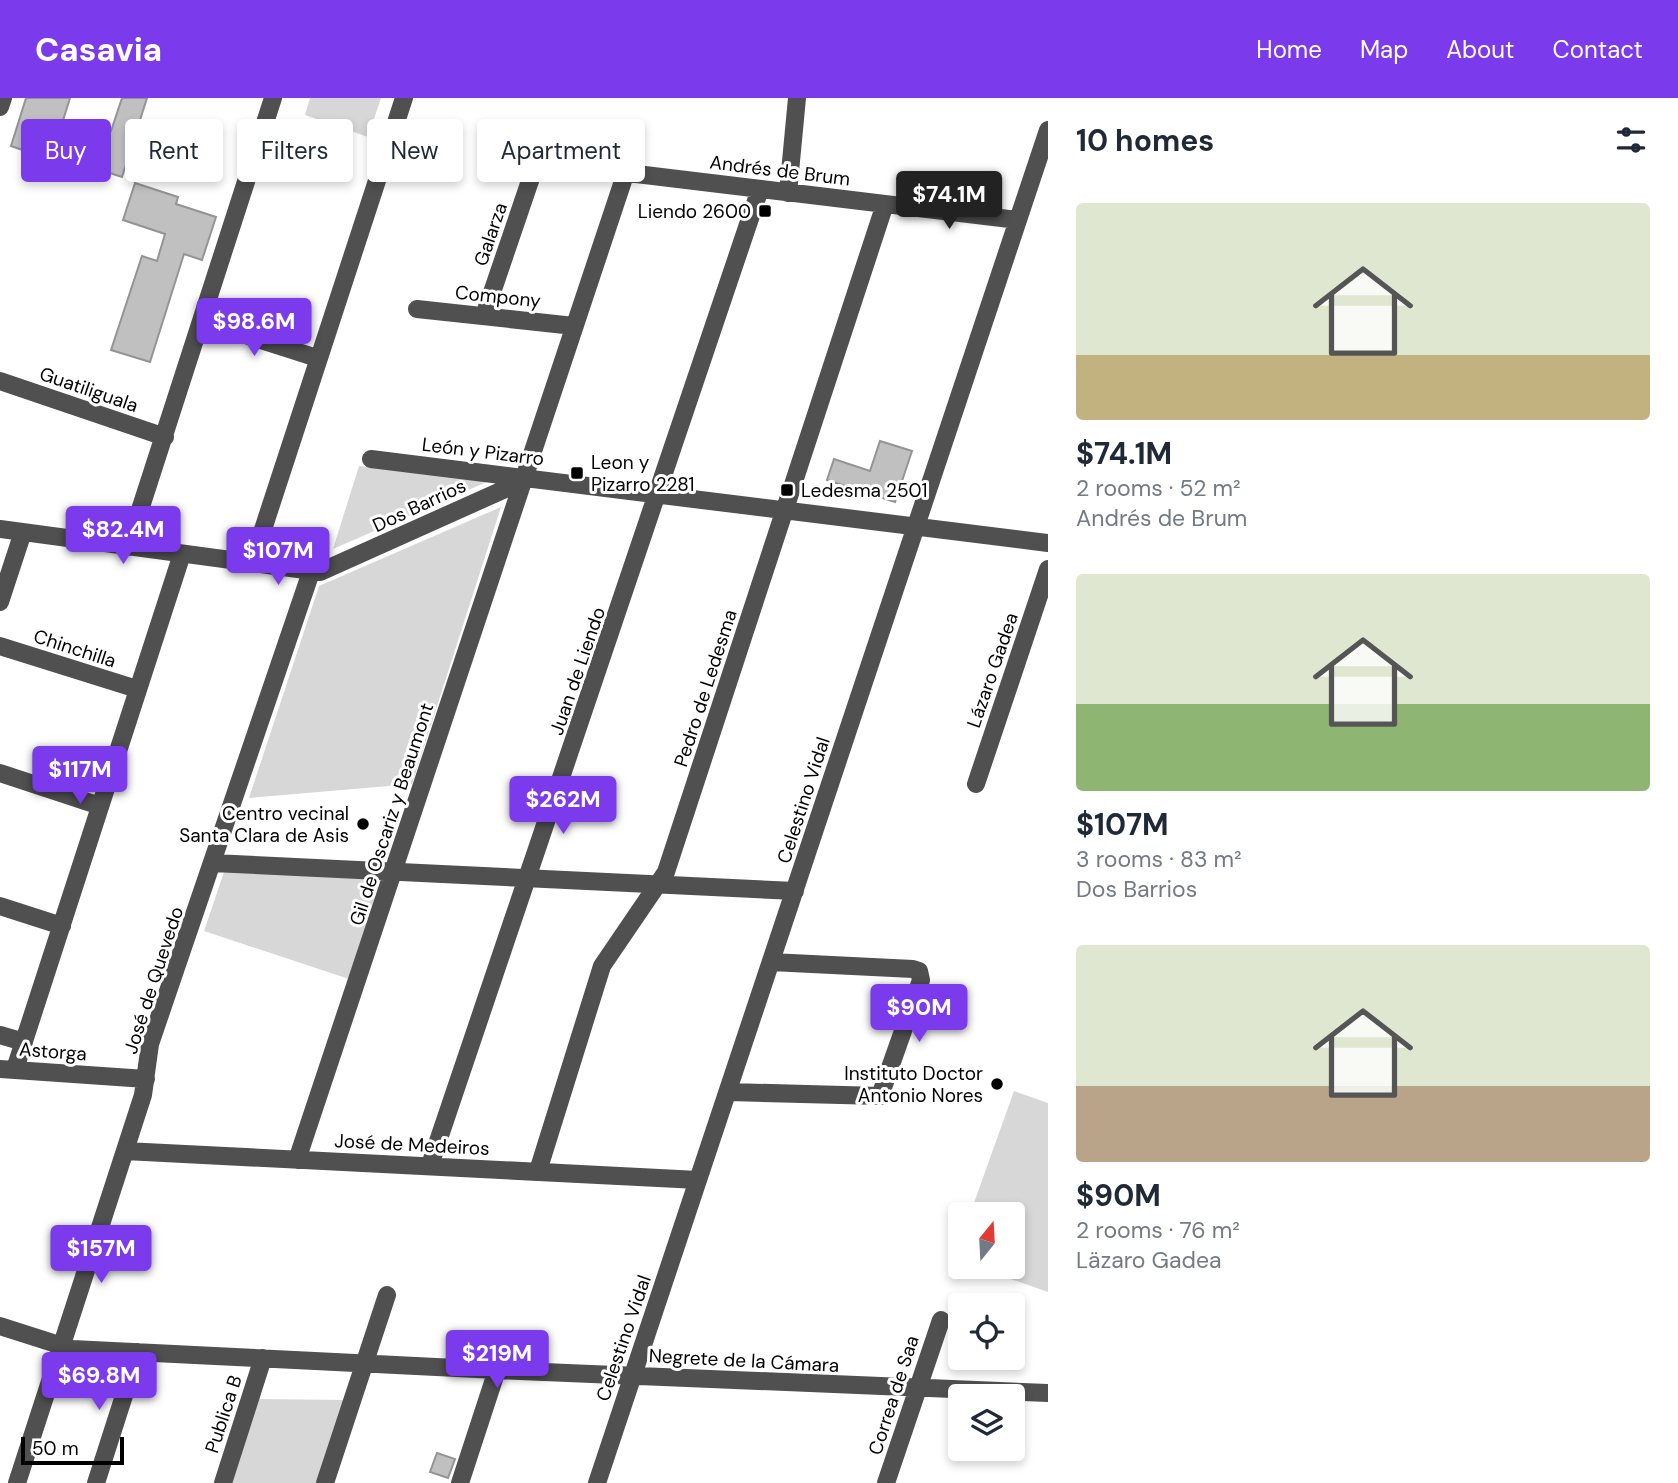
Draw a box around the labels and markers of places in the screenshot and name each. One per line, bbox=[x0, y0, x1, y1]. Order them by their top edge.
pin: $74.1M bbox=[892, 172, 1006, 231]
place label: Liendo 2600 bbox=[638, 199, 751, 224]
marker: Liendo 2600 bbox=[757, 203, 773, 219]
pin: $98.6M bbox=[197, 299, 311, 358]
place label: Leon y Pizarro 2281 bbox=[591, 450, 694, 497]
marker: Leon y Pizarro 2281 bbox=[569, 465, 585, 481]
place label: Ledesma 2501 bbox=[801, 478, 927, 503]
marker: Ledesma 2501 bbox=[779, 482, 795, 498]
pin: $82.4M bbox=[66, 506, 180, 566]
pin: $107M bbox=[229, 528, 327, 587]
pin: $117M bbox=[31, 746, 129, 806]
pin: $262M bbox=[514, 776, 612, 836]
place label: Centro vecinal Santa Clara de Asis bbox=[179, 801, 349, 848]
marker: Centro vecinal Santa Clara de Asis bbox=[355, 816, 371, 832]
pin: $90M bbox=[878, 984, 960, 1044]
place label: Instituto Doctor Antonio Nores bbox=[844, 1061, 983, 1108]
marker: Instituto Doctor Antonio Nores bbox=[989, 1076, 1005, 1092]
pin: $157M bbox=[52, 1226, 150, 1285]
pin: $219M bbox=[448, 1330, 546, 1390]
pin: $69.8M bbox=[42, 1352, 156, 1412]

